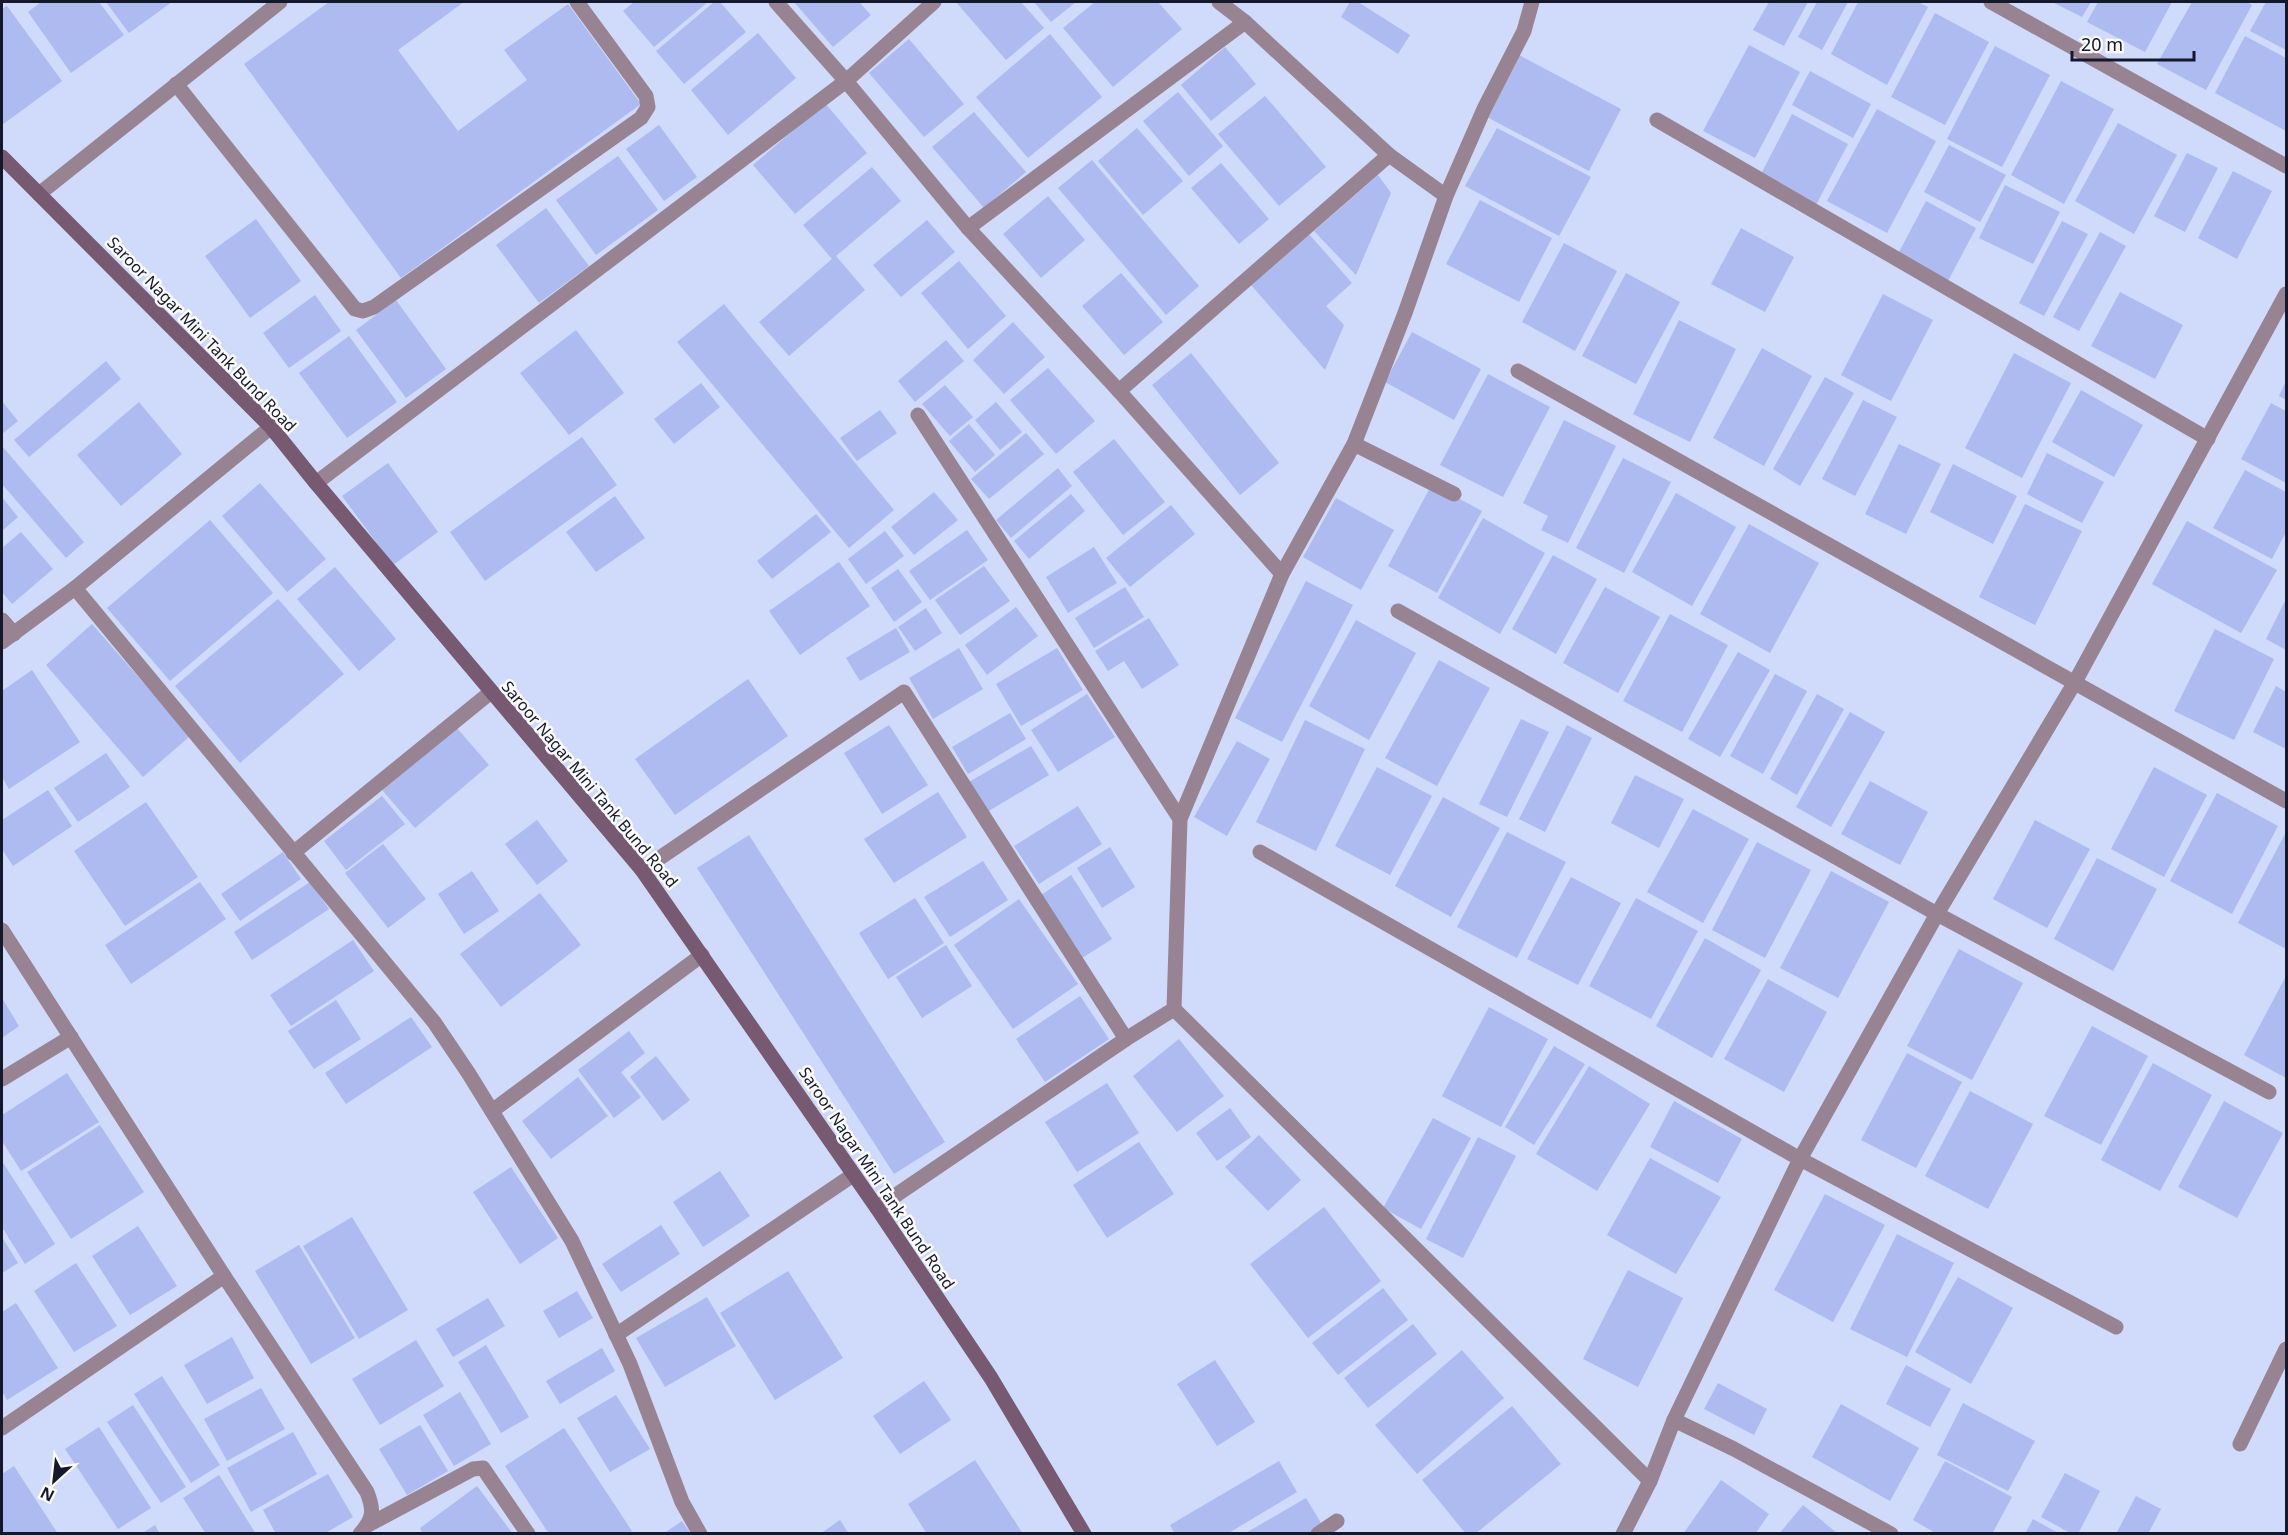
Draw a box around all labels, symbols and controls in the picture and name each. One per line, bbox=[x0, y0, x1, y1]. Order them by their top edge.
scale bar bbox=[2072, 24, 2194, 62]
text: 20 m bbox=[2081, 32, 2123, 56]
street label: Saroor Nagar Mini Tank Bund Road bbox=[103, 232, 301, 436]
street label: Saroor Nagar Mini Tank Bund Road bbox=[497, 676, 683, 892]
street label: Saroor Nagar Mini Tank Bund Road bbox=[794, 1063, 960, 1293]
north arrow bbox=[24, 1451, 84, 1511]
text: N bbox=[36, 1482, 58, 1507]

